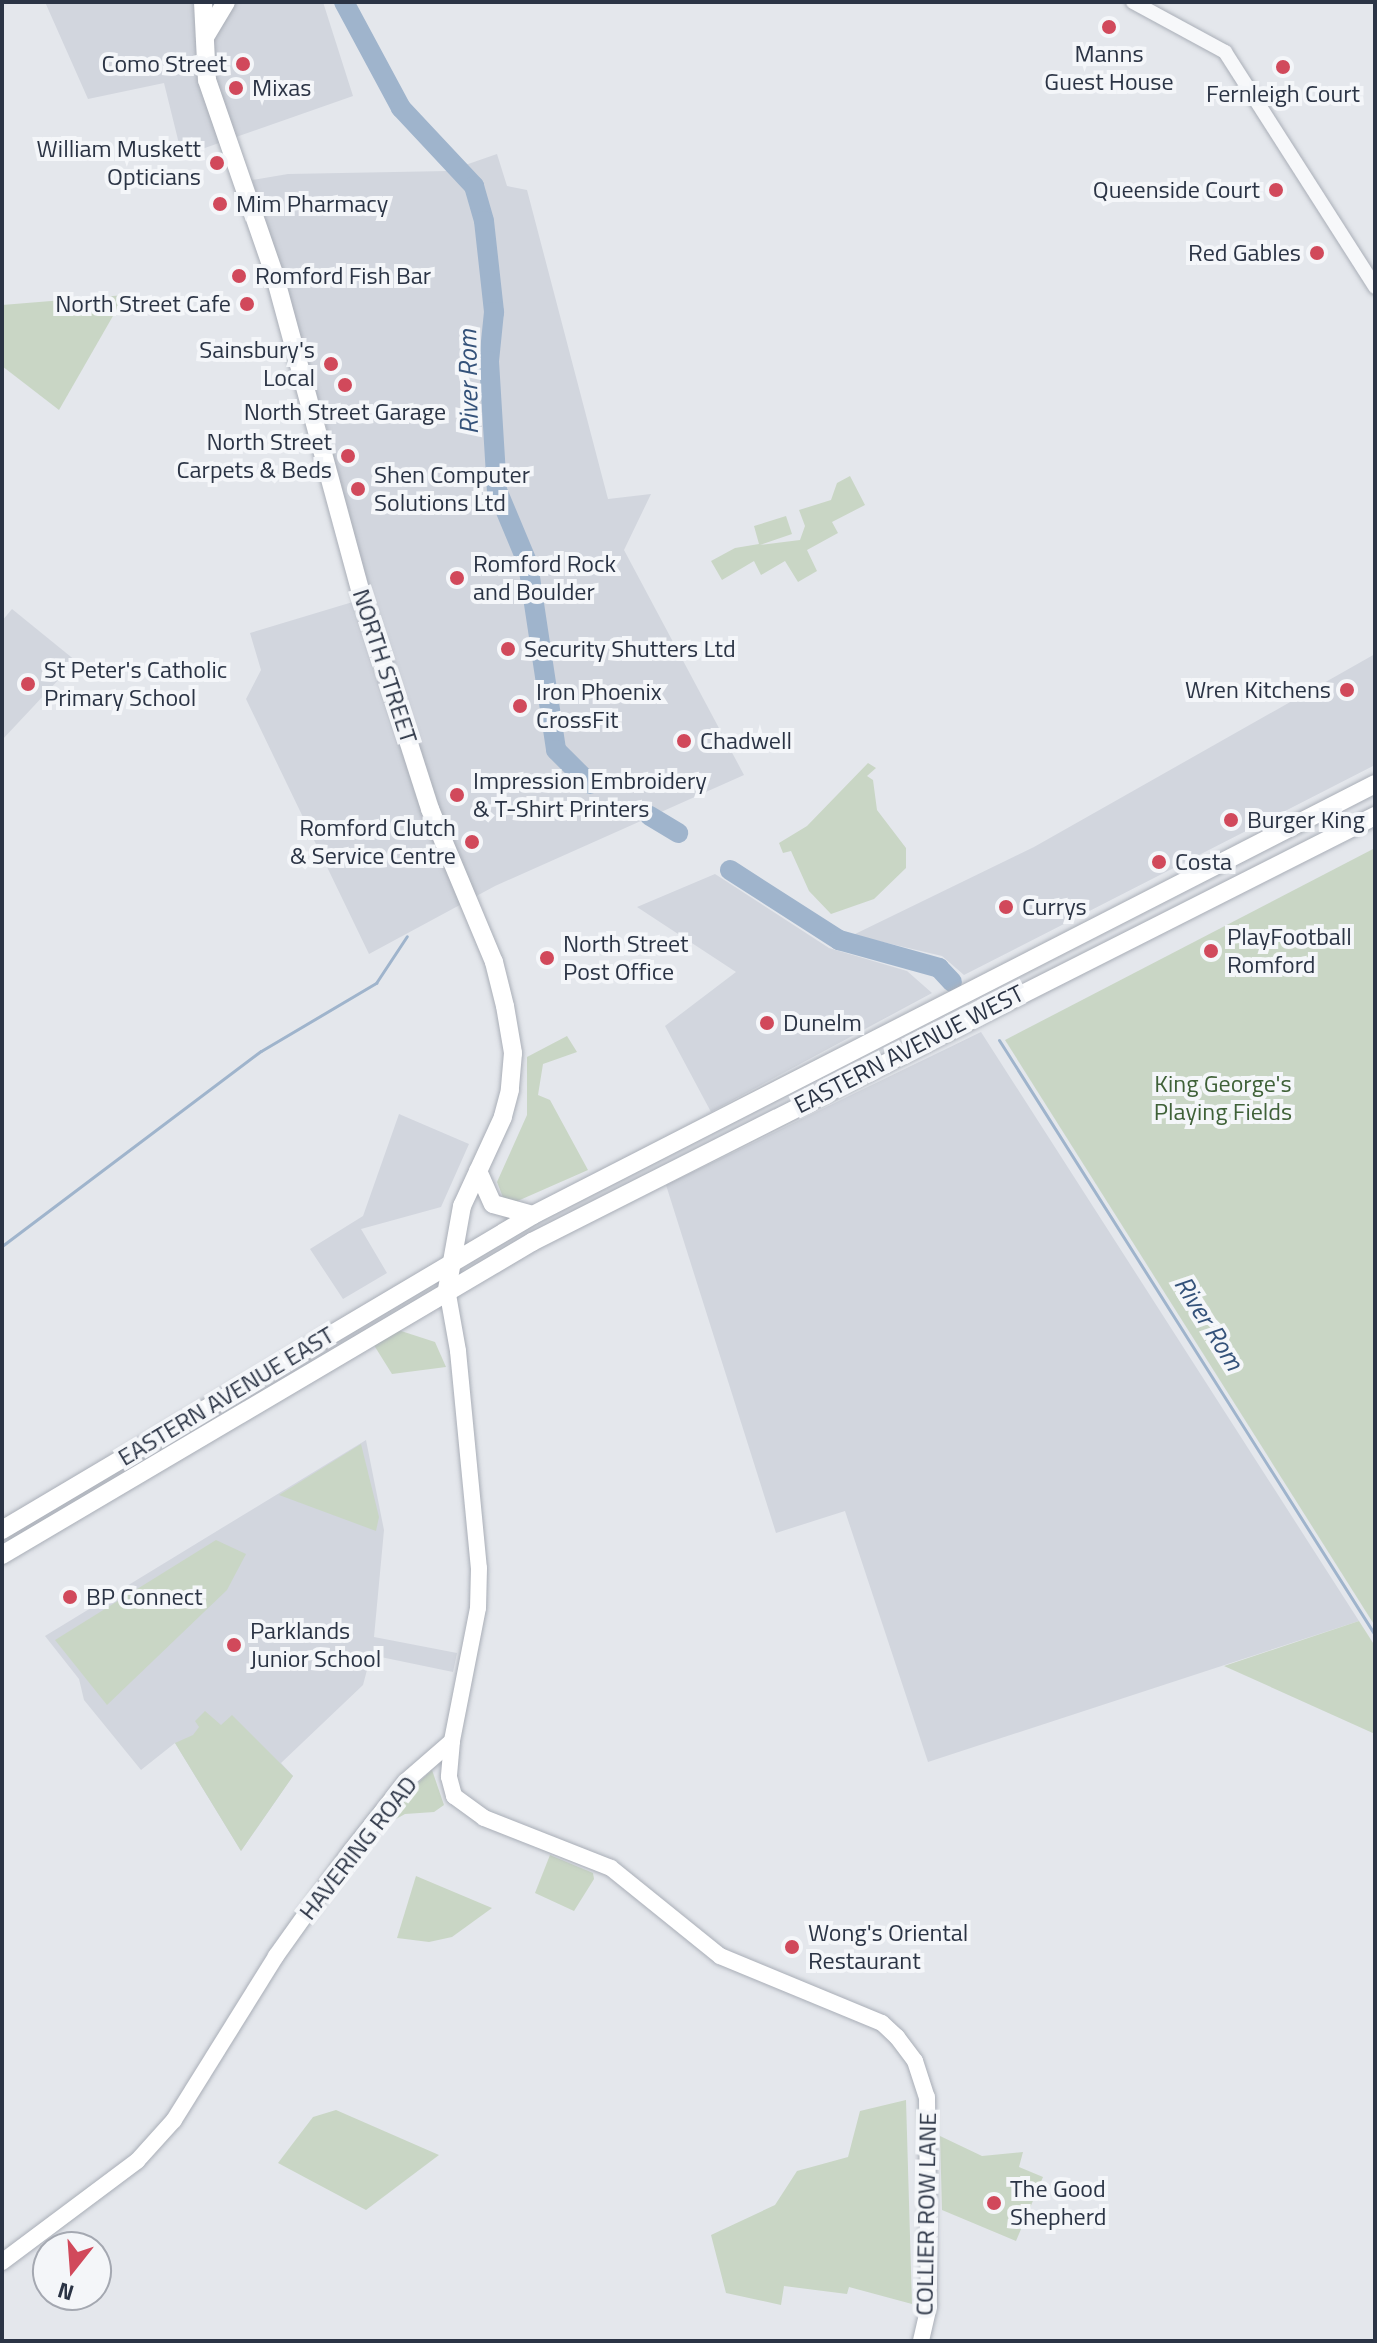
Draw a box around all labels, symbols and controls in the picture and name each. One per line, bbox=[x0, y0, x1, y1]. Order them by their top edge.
marker: Manns Guest House bbox=[1100, 18, 1118, 36]
place label: Manns Guest House bbox=[1044, 40, 1174, 96]
place label: Como Street bbox=[102, 50, 227, 78]
marker: Como Street bbox=[234, 55, 252, 73]
marker: Fernleigh Court bbox=[1274, 58, 1292, 76]
place label: Mixas bbox=[252, 74, 311, 102]
marker: Mixas bbox=[227, 79, 245, 97]
place label: Fernleigh Court bbox=[1206, 80, 1360, 108]
place label: William Muskett Opticians bbox=[37, 135, 201, 191]
marker: William Muskett Opticians bbox=[208, 154, 226, 172]
place label: Queenside Court bbox=[1093, 176, 1260, 204]
marker: Queenside Court bbox=[1267, 181, 1285, 199]
place label: Mim Pharmacy bbox=[236, 190, 388, 218]
marker: Mim Pharmacy bbox=[211, 195, 229, 213]
place label: Red Gables bbox=[1188, 239, 1301, 267]
marker: Red Gables bbox=[1308, 244, 1326, 262]
place label: Romford Fish Bar bbox=[255, 262, 431, 290]
marker: Romford Fish Bar bbox=[230, 267, 248, 285]
place label: North Street Cafe bbox=[55, 290, 231, 318]
marker: North Street Cafe bbox=[238, 295, 256, 313]
water label: River Rom bbox=[451, 329, 485, 435]
place label: Sainsbury's Local bbox=[199, 336, 315, 392]
marker: Sainsbury's Local bbox=[322, 355, 340, 373]
marker: North Street Garage bbox=[336, 376, 354, 394]
place label: North Street Garage bbox=[244, 398, 446, 426]
place label: North Street Carpets & Beds bbox=[177, 428, 332, 484]
marker: North Street Carpets & Beds bbox=[339, 447, 357, 465]
place label: Shen Computer Solutions Ltd bbox=[374, 461, 530, 517]
marker: Shen Computer Solutions Ltd bbox=[349, 480, 367, 498]
place label: Romford Rock and Boulder bbox=[473, 550, 616, 606]
marker: Romford Rock and Boulder bbox=[448, 569, 466, 587]
street label: NORTH STREET bbox=[347, 585, 423, 747]
place label: Security Shutters Ltd bbox=[524, 635, 736, 663]
marker: Security Shutters Ltd bbox=[499, 640, 517, 658]
place label: St Peter's Catholic Primary School bbox=[44, 656, 227, 712]
marker: St Peter's Catholic Primary School bbox=[19, 675, 37, 693]
place label: Wren Kitchens bbox=[1185, 676, 1331, 704]
place label: Iron Phoenix CrossFit bbox=[536, 678, 662, 734]
marker: Wren Kitchens bbox=[1338, 681, 1356, 699]
marker: Iron Phoenix CrossFit bbox=[511, 697, 529, 715]
place label: Chadwell bbox=[700, 727, 792, 755]
marker: Chadwell bbox=[675, 732, 693, 750]
place label: Impression Embroidery & T-Shirt Printers bbox=[473, 767, 707, 823]
marker: Impression Embroidery & T-Shirt Printers bbox=[448, 786, 466, 804]
place label: Burger King bbox=[1247, 806, 1365, 834]
marker: Burger King bbox=[1222, 811, 1240, 829]
place label: Romford Clutch & Service Centre bbox=[290, 814, 456, 870]
marker: Romford Clutch & Service Centre bbox=[463, 833, 481, 851]
place label: Costa bbox=[1175, 848, 1232, 876]
marker: Costa bbox=[1150, 853, 1168, 871]
place label: Currys bbox=[1022, 893, 1087, 921]
marker: Currys bbox=[997, 898, 1015, 916]
place label: PlayFootball Romford bbox=[1227, 923, 1352, 979]
place label: North Street Post Office bbox=[563, 930, 689, 986]
marker: PlayFootball Romford bbox=[1202, 942, 1220, 960]
marker: North Street Post Office bbox=[538, 949, 556, 967]
street label: EASTERN AVENUE WEST bbox=[789, 979, 1029, 1119]
place label: Dunelm bbox=[783, 1009, 862, 1037]
marker: Dunelm bbox=[758, 1014, 776, 1032]
park label: King George's Playing Fields bbox=[1154, 1070, 1292, 1126]
water label: River Rom bbox=[1168, 1270, 1250, 1376]
street label: EASTERN AVENUE EAST bbox=[113, 1320, 339, 1472]
place label: BP Connect bbox=[86, 1583, 203, 1611]
marker: BP Connect bbox=[61, 1588, 79, 1606]
place label: Parklands Junior School bbox=[250, 1617, 381, 1673]
marker: Parklands Junior School bbox=[225, 1636, 243, 1654]
street label: HAVERING ROAD bbox=[293, 1771, 423, 1925]
place label: Wong's Oriental Restaurant bbox=[808, 1919, 968, 1975]
marker: Wong's Oriental Restaurant bbox=[783, 1938, 801, 1956]
street label: COLLIER ROW LANE bbox=[910, 2112, 942, 2316]
place label: The Good Shepherd bbox=[1010, 2175, 1106, 2231]
marker: The Good Shepherd bbox=[985, 2194, 1003, 2212]
north arrow bbox=[32, 2231, 112, 2311]
text: N bbox=[53, 2274, 78, 2311]

